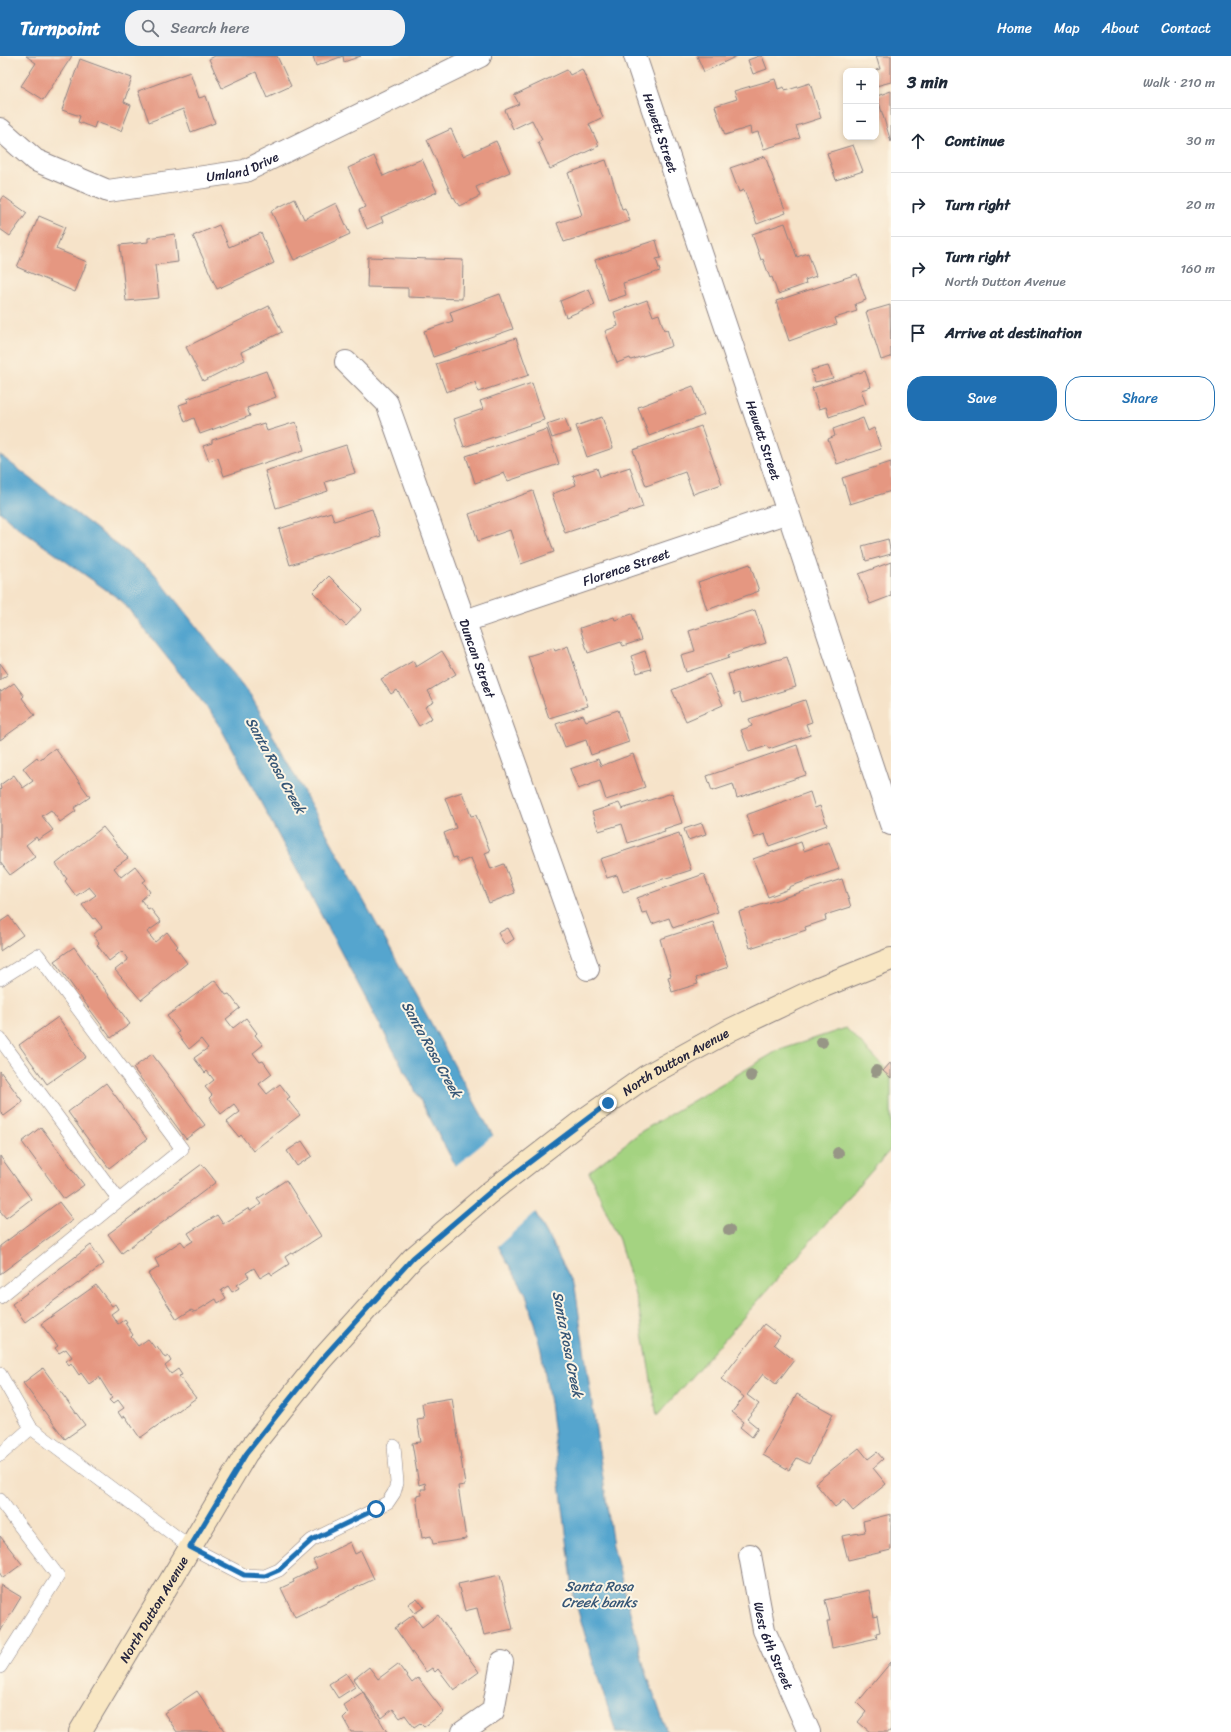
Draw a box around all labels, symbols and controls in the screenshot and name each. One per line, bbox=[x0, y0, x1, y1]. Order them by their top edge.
search box bbox=[125, 10, 405, 46]
text: Turnpoint bbox=[20, 12, 101, 45]
text: Search here bbox=[171, 15, 250, 41]
text: Home bbox=[997, 16, 1032, 41]
text: Map bbox=[1054, 16, 1080, 41]
text: About bbox=[1102, 16, 1139, 41]
text: Contact bbox=[1161, 16, 1211, 41]
icon: search bbox=[139, 17, 161, 39]
text: 3 min bbox=[907, 67, 948, 97]
map controls bbox=[843, 68, 879, 140]
button: + bbox=[843, 68, 879, 104]
text: Walk · 210 m bbox=[1143, 71, 1215, 94]
street label: Hewett Street bbox=[636, 90, 685, 177]
button: − bbox=[843, 104, 879, 140]
text: Continue bbox=[945, 128, 1005, 154]
text: 30 m bbox=[1186, 129, 1215, 152]
icon: ahead bbox=[907, 130, 929, 152]
street label: Umland Drive bbox=[205, 145, 283, 189]
text: Turn right bbox=[945, 192, 1010, 218]
text: 20 m bbox=[1186, 193, 1215, 216]
icon: right bbox=[907, 194, 929, 216]
text: Turn right bbox=[945, 244, 1010, 270]
text: 160 m bbox=[1180, 257, 1215, 280]
icon: right bbox=[907, 258, 929, 280]
text: North Dutton Avenue bbox=[945, 270, 1066, 293]
text: Arrive at destination bbox=[945, 320, 1082, 346]
icon: arrive bbox=[907, 322, 929, 344]
button: Save bbox=[907, 376, 1057, 421]
button: Share bbox=[1065, 376, 1215, 421]
street label: Hewett Street bbox=[739, 397, 788, 484]
street label: Florence Street bbox=[579, 542, 673, 593]
street label: Duncan Street bbox=[453, 616, 502, 702]
water label: Santa Rosa Creek bbox=[239, 712, 313, 820]
water label: Santa Rosa Creek bbox=[395, 996, 469, 1104]
street label: North Dutton Avenue bbox=[617, 1022, 734, 1102]
route end bbox=[599, 1094, 617, 1112]
water label: Santa Rosa Creek bbox=[545, 1289, 590, 1401]
route start bbox=[367, 1500, 385, 1518]
street label: North Dutton Avenue bbox=[113, 1552, 195, 1667]
water label: Santa Rosa Creek banks bbox=[561, 1574, 639, 1615]
street label: West 6th Street bbox=[747, 1600, 800, 1694]

